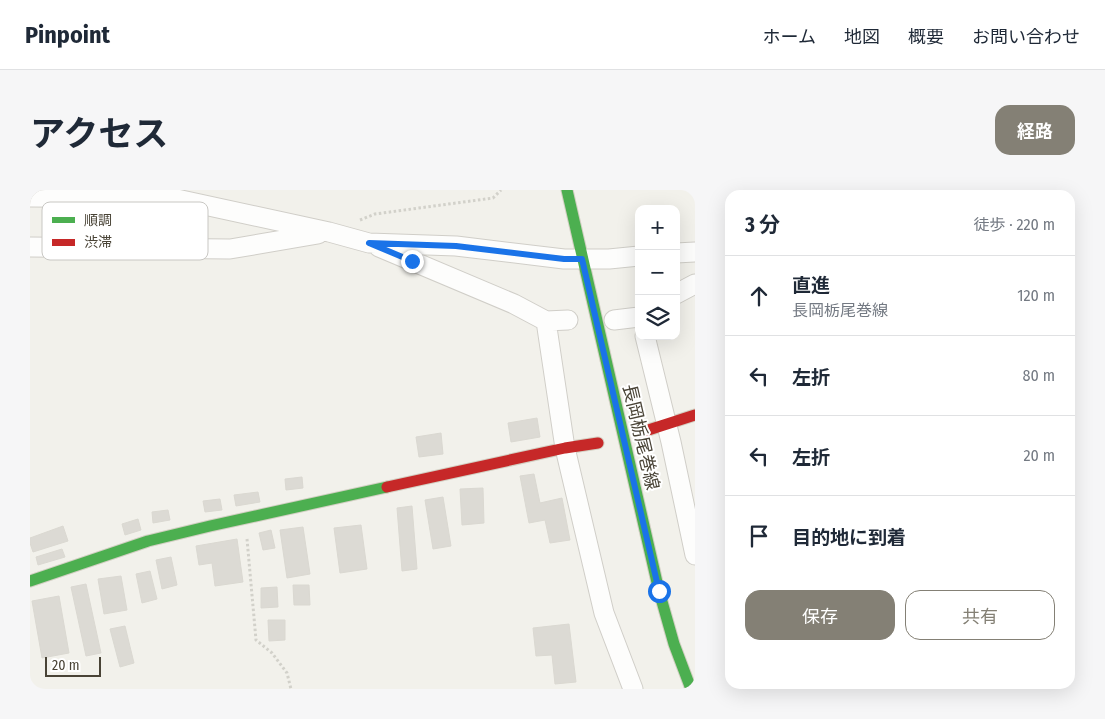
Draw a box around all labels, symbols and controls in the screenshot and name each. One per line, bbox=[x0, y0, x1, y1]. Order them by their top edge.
text: Pinpoint bbox=[25, 21, 110, 49]
text: ホーム bbox=[763, 26, 816, 48]
text: 地図 bbox=[844, 26, 880, 48]
text: 概要 bbox=[908, 26, 944, 48]
text: お問い合わせ bbox=[972, 26, 1080, 48]
button: 経路 bbox=[995, 105, 1075, 155]
text: アクセス bbox=[30, 113, 168, 155]
legend bbox=[42, 202, 208, 260]
map controls bbox=[635, 205, 680, 340]
button: + bbox=[635, 205, 680, 250]
text: 順調 bbox=[84, 212, 112, 229]
text: 3 分 bbox=[745, 212, 780, 238]
text: 徒歩 · 220 m bbox=[974, 215, 1055, 234]
text: 渋滞 bbox=[84, 234, 112, 251]
route end bbox=[401, 250, 424, 273]
button: − bbox=[635, 250, 680, 295]
text: 直進 bbox=[792, 274, 830, 297]
icon: ahead bbox=[745, 282, 773, 310]
text: 120 m bbox=[1017, 286, 1055, 305]
button: layers bbox=[635, 295, 680, 340]
text: 長岡栃尾巻線 bbox=[792, 301, 888, 320]
icon: left bbox=[745, 362, 773, 390]
text: 左折 bbox=[792, 366, 830, 389]
text: 80 m bbox=[1023, 366, 1055, 385]
street label: 長岡栃尾巻線 bbox=[618, 382, 664, 492]
icon: left bbox=[745, 442, 773, 470]
text: 左折 bbox=[792, 446, 830, 469]
text: 20 m bbox=[1024, 446, 1055, 465]
icon: arrive bbox=[745, 522, 773, 550]
text: 目的地に到着 bbox=[792, 526, 906, 549]
route start bbox=[648, 580, 671, 603]
button: 保存 bbox=[745, 590, 895, 640]
button: 共有 bbox=[905, 590, 1055, 640]
scale bar bbox=[45, 654, 101, 677]
text: 20 m bbox=[52, 657, 80, 674]

